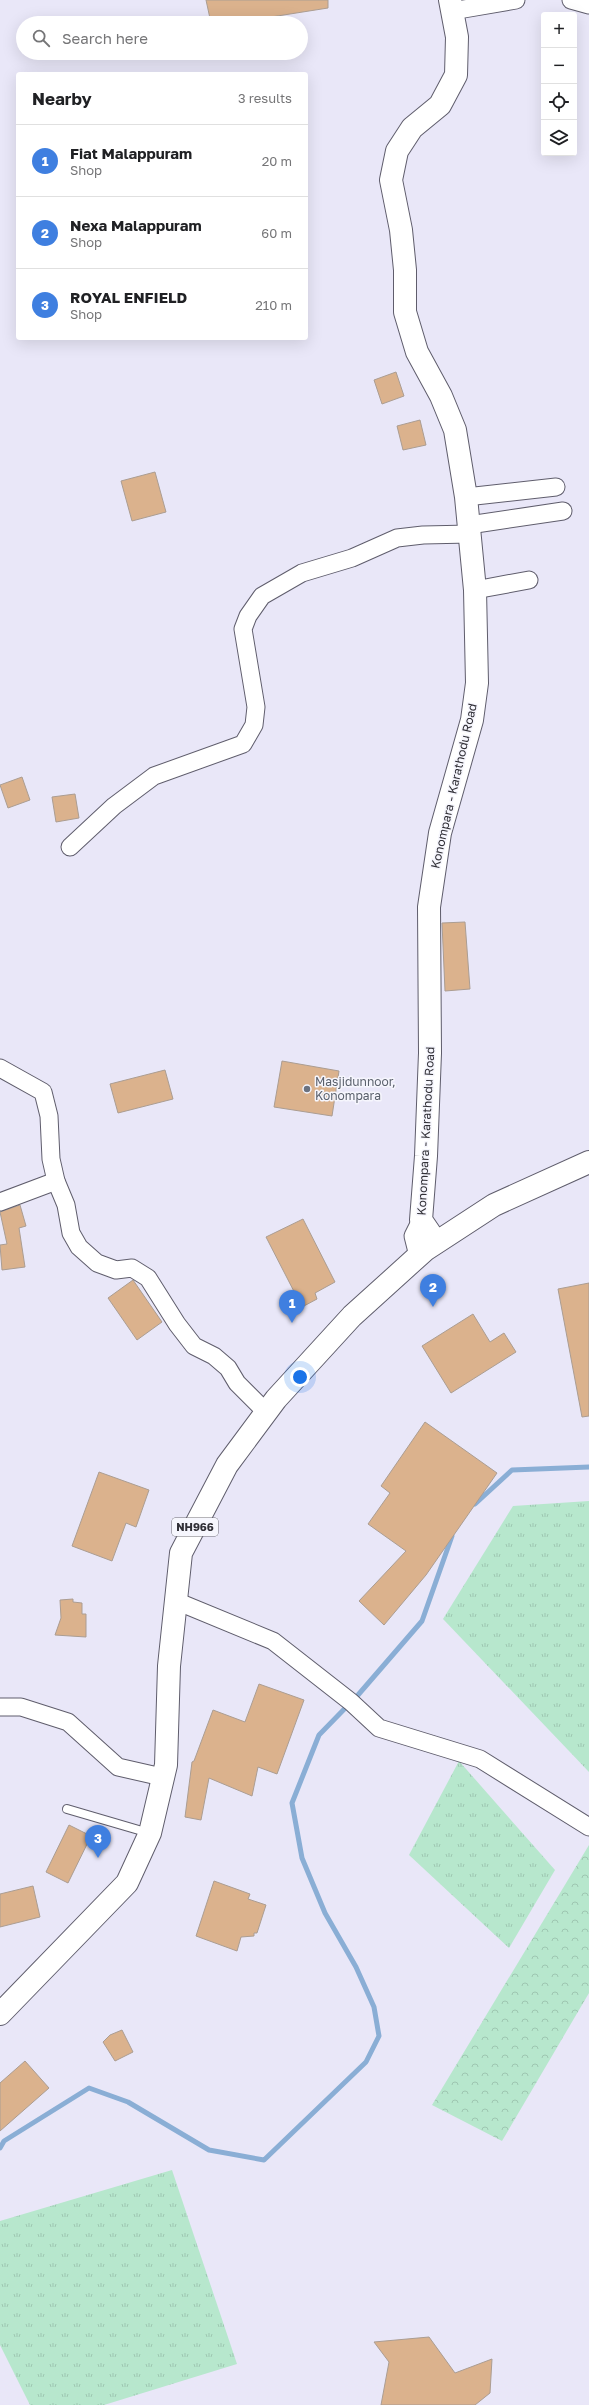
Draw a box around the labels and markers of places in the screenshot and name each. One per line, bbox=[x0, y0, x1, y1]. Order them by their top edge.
place label: Masjidunnoor, Konompara bbox=[315, 1074, 396, 1103]
marker: Masjidunnoor, Konompara bbox=[302, 1084, 312, 1094]
pin: 2 bbox=[420, 1274, 446, 1307]
pin: 1 bbox=[279, 1290, 305, 1323]
pin: 3 bbox=[85, 1825, 111, 1858]

